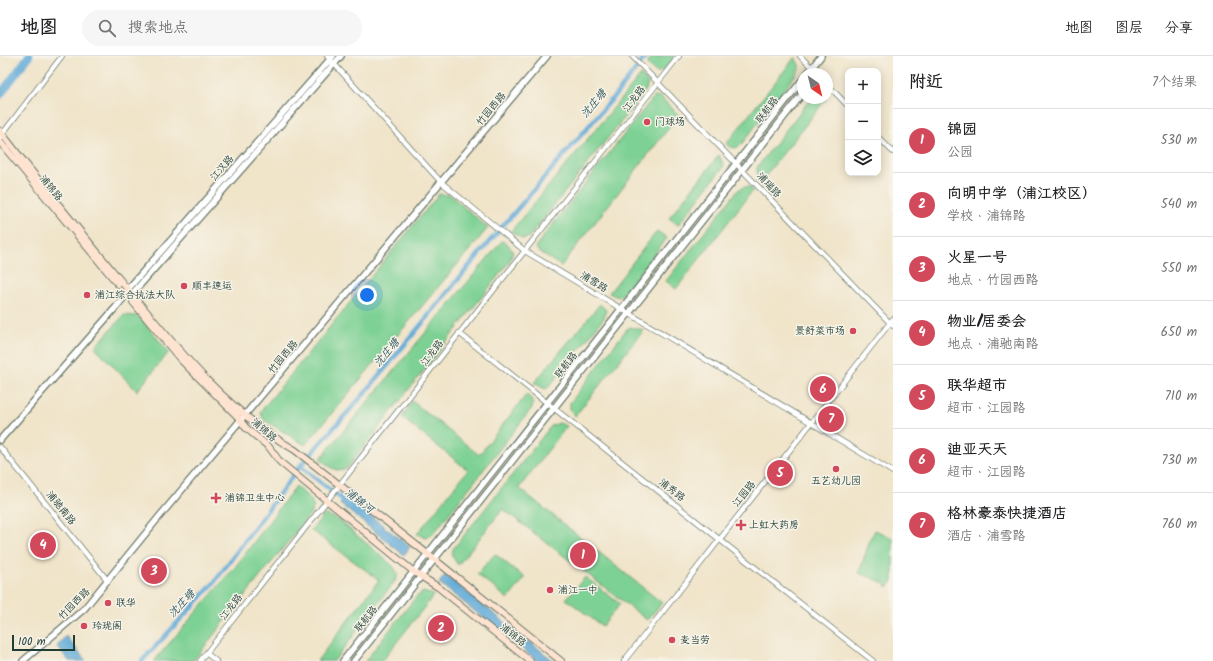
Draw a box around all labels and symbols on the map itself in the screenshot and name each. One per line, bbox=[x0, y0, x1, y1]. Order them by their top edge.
north arrow bbox=[797, 68, 833, 104]
street label: 江龙路 bbox=[618, 82, 650, 116]
water label: 沈庄塘 bbox=[576, 85, 612, 122]
street label: 竹园西路 bbox=[472, 89, 510, 129]
street label: 联航路 bbox=[751, 93, 783, 127]
place label: 门球场 bbox=[655, 114, 685, 130]
marker: 门球场 bbox=[642, 117, 652, 127]
street label: 江汉路 bbox=[206, 151, 238, 185]
street label: 浦瑞路 bbox=[753, 169, 785, 201]
street label: 浦锦路 bbox=[35, 171, 67, 205]
street label: 浦雪路 bbox=[577, 267, 611, 297]
place label: 顺丰速运 bbox=[192, 278, 232, 294]
marker: 顺丰速运 bbox=[179, 281, 189, 291]
your location bbox=[357, 285, 377, 305]
place label: 浦江综合执法大队 bbox=[95, 287, 175, 303]
marker: 浦江综合执法大队 bbox=[82, 290, 92, 300]
place label: 景舒菜市场 bbox=[795, 323, 845, 339]
marker: 景舒菜市场 bbox=[848, 326, 858, 336]
water label: 沈庄塘 bbox=[369, 334, 405, 371]
street label: 江龙路 bbox=[416, 336, 448, 370]
street label: 竹园西路 bbox=[264, 337, 302, 377]
street label: 联航路 bbox=[550, 348, 582, 382]
pin: 6 bbox=[810, 374, 836, 404]
pin: 7 bbox=[818, 404, 844, 434]
street label: 浦锦路 bbox=[247, 414, 281, 446]
pin: 5 bbox=[767, 458, 793, 488]
marker: 五艺幼儿园 bbox=[831, 464, 841, 474]
place label: 五艺幼儿园 bbox=[811, 473, 861, 489]
street label: 浦秀路 bbox=[655, 474, 689, 506]
street label: 江园路 bbox=[728, 477, 760, 511]
water label: 浦锦河 bbox=[340, 484, 379, 519]
street label: 浦驰南路 bbox=[42, 487, 80, 529]
place label: 浦锦卫生中心 bbox=[225, 490, 285, 506]
marker: 浦锦卫生中心 bbox=[210, 492, 222, 504]
place label: 上虹大药房 bbox=[749, 517, 799, 533]
marker: 上虹大药房 bbox=[736, 520, 746, 530]
pin: 4 bbox=[30, 530, 56, 560]
pin: 1 bbox=[570, 540, 596, 570]
pin: 3 bbox=[141, 556, 167, 586]
place label: 浦江一中 bbox=[558, 582, 598, 598]
street label: 竹园西路 bbox=[54, 584, 94, 624]
water label: 沈庄塘 bbox=[164, 585, 201, 622]
marker: 浦江一中 bbox=[545, 585, 555, 595]
street label: 江龙路 bbox=[215, 590, 247, 624]
place label: 联华 bbox=[116, 595, 136, 611]
marker: 联华 bbox=[103, 598, 113, 608]
street label: 联航路 bbox=[350, 602, 382, 636]
pin: 2 bbox=[428, 613, 454, 643]
place label: 玲珑阁 bbox=[92, 618, 122, 634]
street label: 浦锦路 bbox=[496, 619, 530, 651]
marker: 玲珑阁 bbox=[79, 621, 89, 631]
place label: 麦当劳 bbox=[680, 632, 710, 648]
scale bar bbox=[12, 633, 75, 652]
marker: 麦当劳 bbox=[667, 635, 677, 645]

